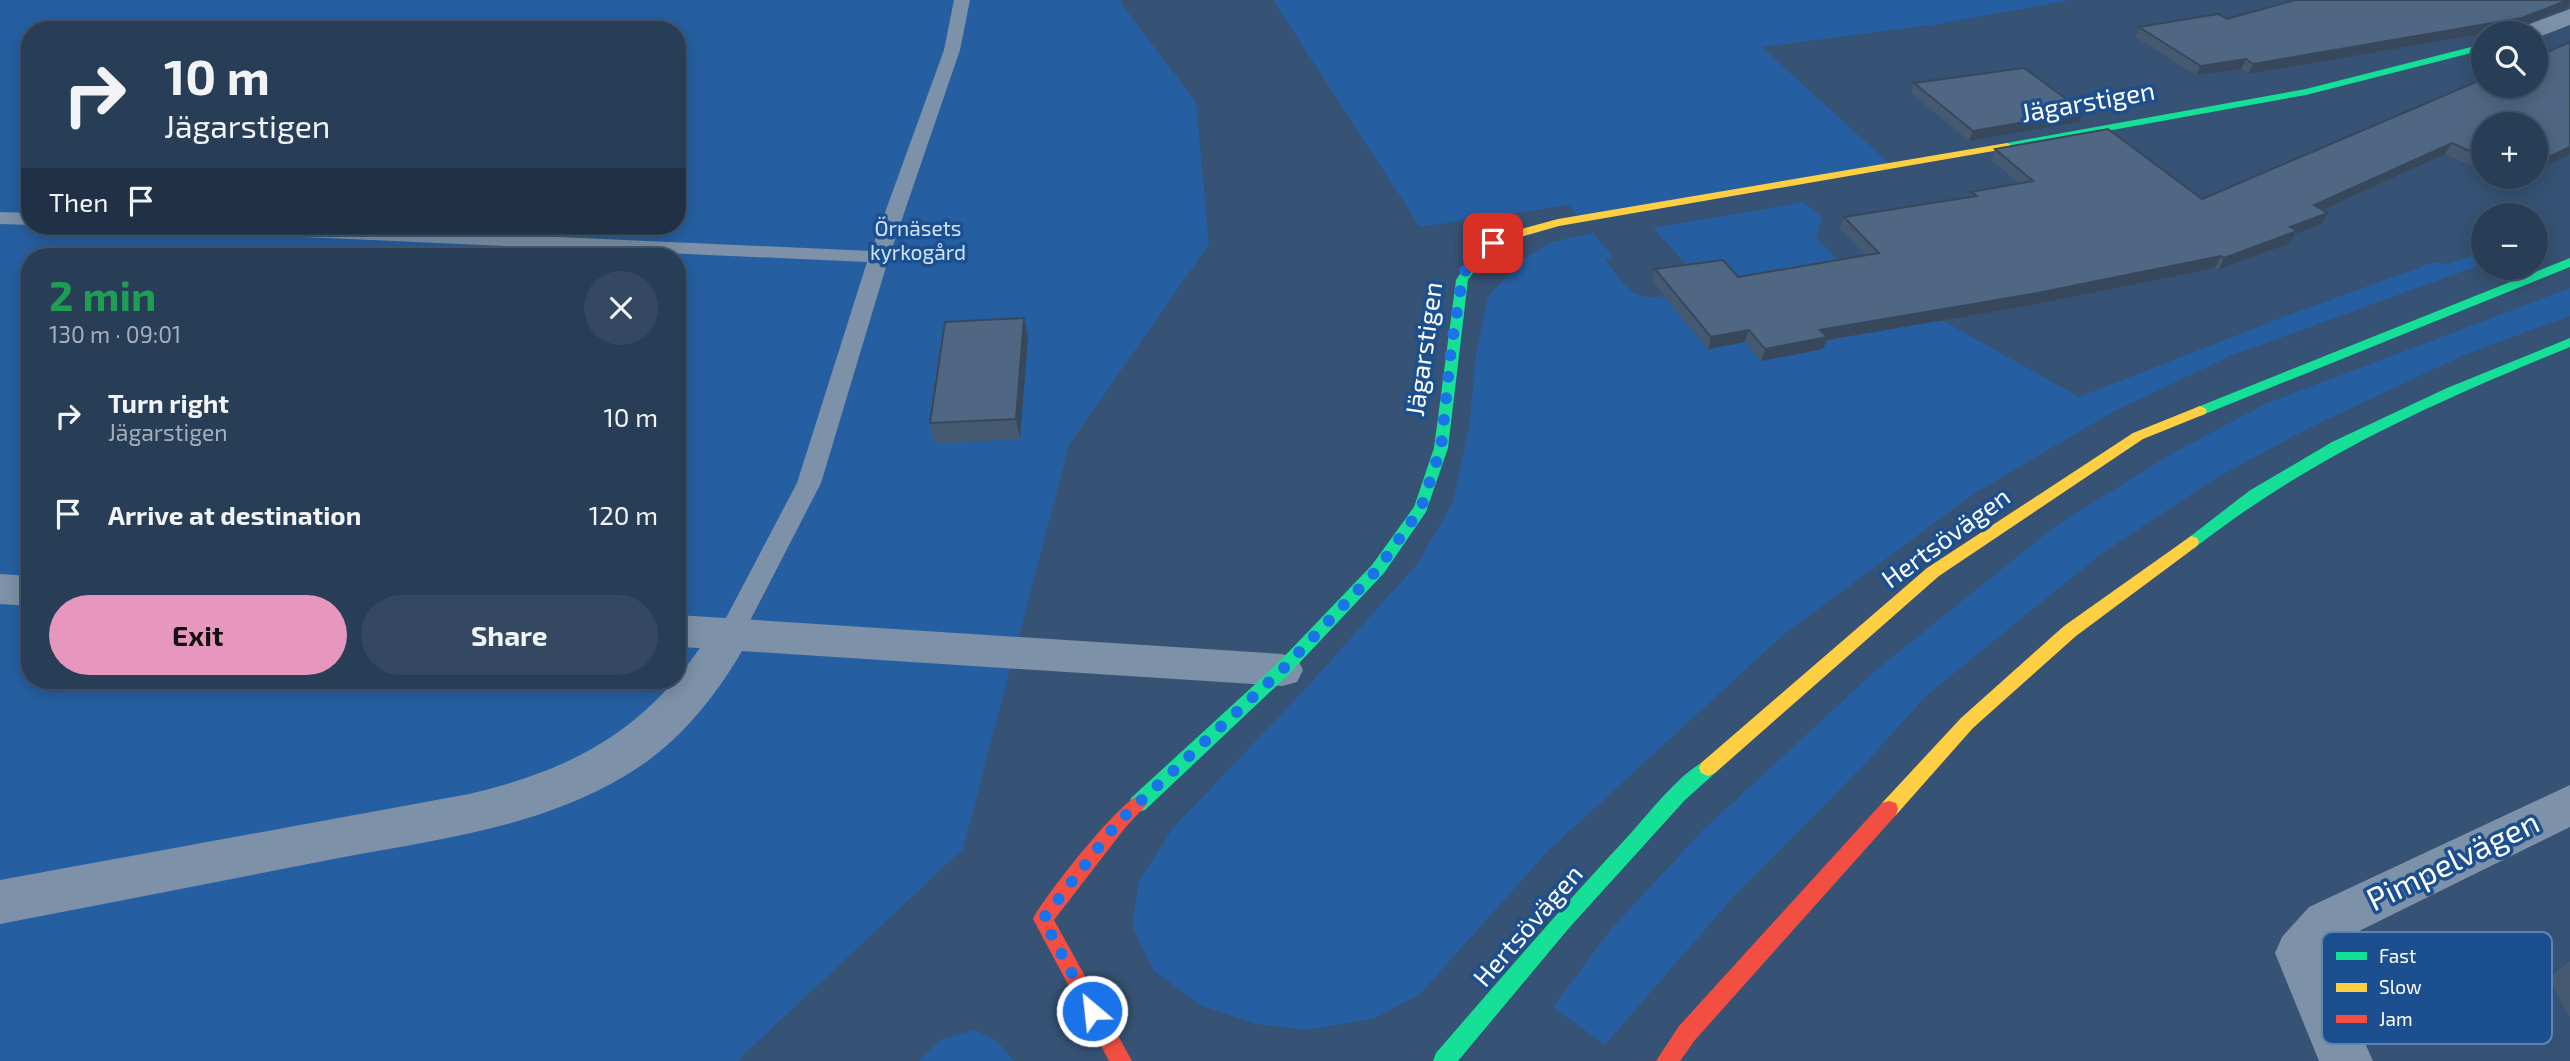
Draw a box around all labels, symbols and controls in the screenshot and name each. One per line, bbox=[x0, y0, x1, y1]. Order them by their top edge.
map controls bbox=[2471, 21, 2548, 280]
button: search bbox=[2471, 21, 2548, 98]
text: 10 m bbox=[164, 46, 270, 105]
icon: right bbox=[49, 49, 140, 140]
street label: Jägarstigen bbox=[2018, 74, 2157, 128]
text: Jägarstigen bbox=[164, 106, 330, 144]
button: + bbox=[2471, 112, 2548, 189]
icon: arrive bbox=[122, 182, 160, 220]
text: Then bbox=[49, 186, 108, 217]
button: − bbox=[2471, 203, 2548, 280]
pin bbox=[1463, 213, 1523, 273]
park label: Örnäsets kyrkogård bbox=[870, 215, 966, 264]
icon: arrive bbox=[1474, 224, 1512, 262]
text: 2 min bbox=[49, 269, 156, 319]
button: close bbox=[584, 271, 658, 345]
street label: Jägarstigen bbox=[1398, 280, 1447, 418]
text: 130 m · 09:01 bbox=[49, 320, 181, 348]
text: Turn right bbox=[108, 387, 229, 418]
icon: right bbox=[49, 397, 87, 435]
text: 10 m bbox=[603, 401, 658, 432]
text: Jägarstigen bbox=[108, 418, 228, 446]
street label: Hertsövägen bbox=[1875, 480, 2015, 594]
icon: arrive bbox=[49, 495, 87, 533]
text: Arrive at destination bbox=[108, 499, 361, 530]
text: 120 m bbox=[589, 499, 658, 530]
button: Exit bbox=[49, 595, 347, 675]
button: Share bbox=[361, 595, 658, 675]
street label: Pimpelvägen bbox=[2360, 801, 2545, 917]
street label: Hertsövägen bbox=[1466, 858, 1588, 992]
legend bbox=[2322, 932, 2552, 1044]
text: Fast bbox=[2379, 944, 2416, 967]
position arrow bbox=[1055, 974, 1129, 1048]
text: Slow bbox=[2379, 975, 2422, 998]
text: Jam bbox=[2379, 1007, 2413, 1030]

